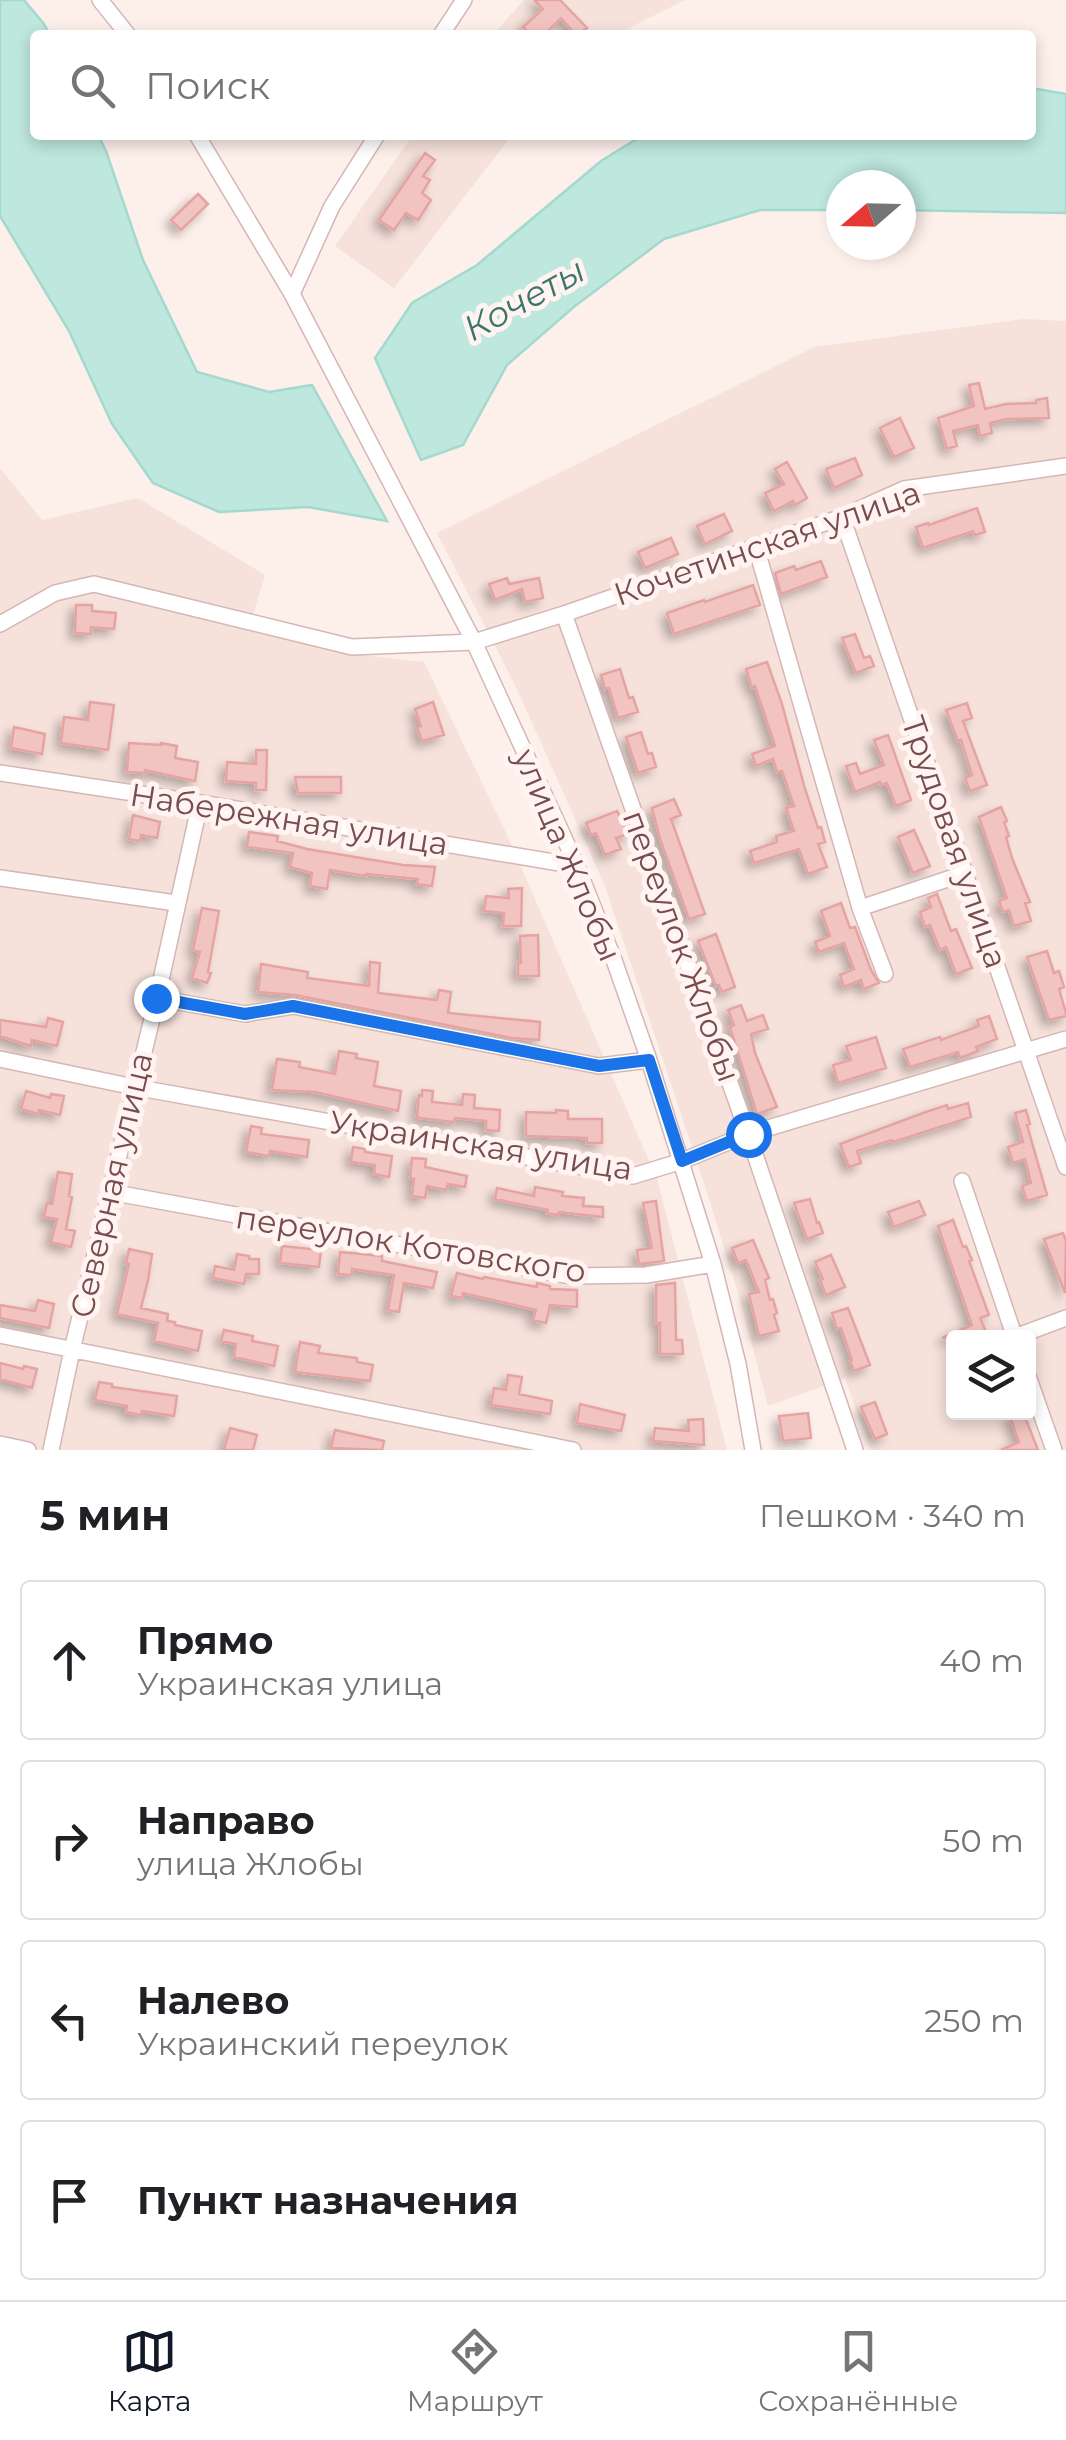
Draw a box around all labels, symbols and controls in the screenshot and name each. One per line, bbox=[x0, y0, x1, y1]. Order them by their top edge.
search box bbox=[30, 30, 1036, 140]
icon: search bbox=[65, 58, 120, 113]
text: Поиск bbox=[145, 62, 270, 109]
north arrow bbox=[826, 170, 916, 260]
water label: Кочеты bbox=[456, 248, 592, 350]
street label: Кочетинская улица bbox=[609, 472, 925, 614]
street label: Трудовая улица bbox=[894, 711, 1016, 973]
street label: улица Жлобы bbox=[505, 742, 630, 967]
street label: Набережная улица bbox=[127, 775, 451, 863]
street label: переулок Жлобы bbox=[615, 805, 749, 1087]
route end bbox=[134, 976, 180, 1022]
street label: Северная улица bbox=[62, 1049, 160, 1321]
street label: Украинская улица bbox=[327, 1102, 635, 1188]
route start bbox=[726, 1112, 772, 1158]
street label: переулок Котовского bbox=[233, 1197, 589, 1291]
map controls bbox=[946, 1330, 1036, 1420]
button: layers bbox=[946, 1330, 1036, 1420]
text: 5 мин bbox=[40, 1489, 170, 1541]
text: Пешком · 340 m bbox=[759, 1496, 1026, 1535]
text: Прямо bbox=[137, 1617, 273, 1664]
icon: ahead bbox=[42, 1633, 97, 1688]
text: 40 m bbox=[939, 1641, 1024, 1680]
text: Украинская улица bbox=[137, 1664, 443, 1703]
text: Направо bbox=[137, 1797, 315, 1844]
icon: right bbox=[42, 1813, 97, 1868]
text: 50 m bbox=[942, 1821, 1024, 1860]
text: улица Жлобы bbox=[137, 1844, 364, 1883]
text: Налево bbox=[137, 1977, 289, 2024]
icon: left bbox=[42, 1993, 97, 2048]
text: 250 m bbox=[924, 2001, 1024, 2040]
text: Украинский переулок bbox=[137, 2024, 508, 2063]
icon: arrive bbox=[42, 2173, 97, 2228]
text: Пункт назначения bbox=[137, 2177, 519, 2224]
tab: Карта bbox=[108, 2324, 191, 2418]
tab: Маршрут bbox=[407, 2324, 543, 2418]
tab: Сохранённые bbox=[758, 2324, 958, 2418]

